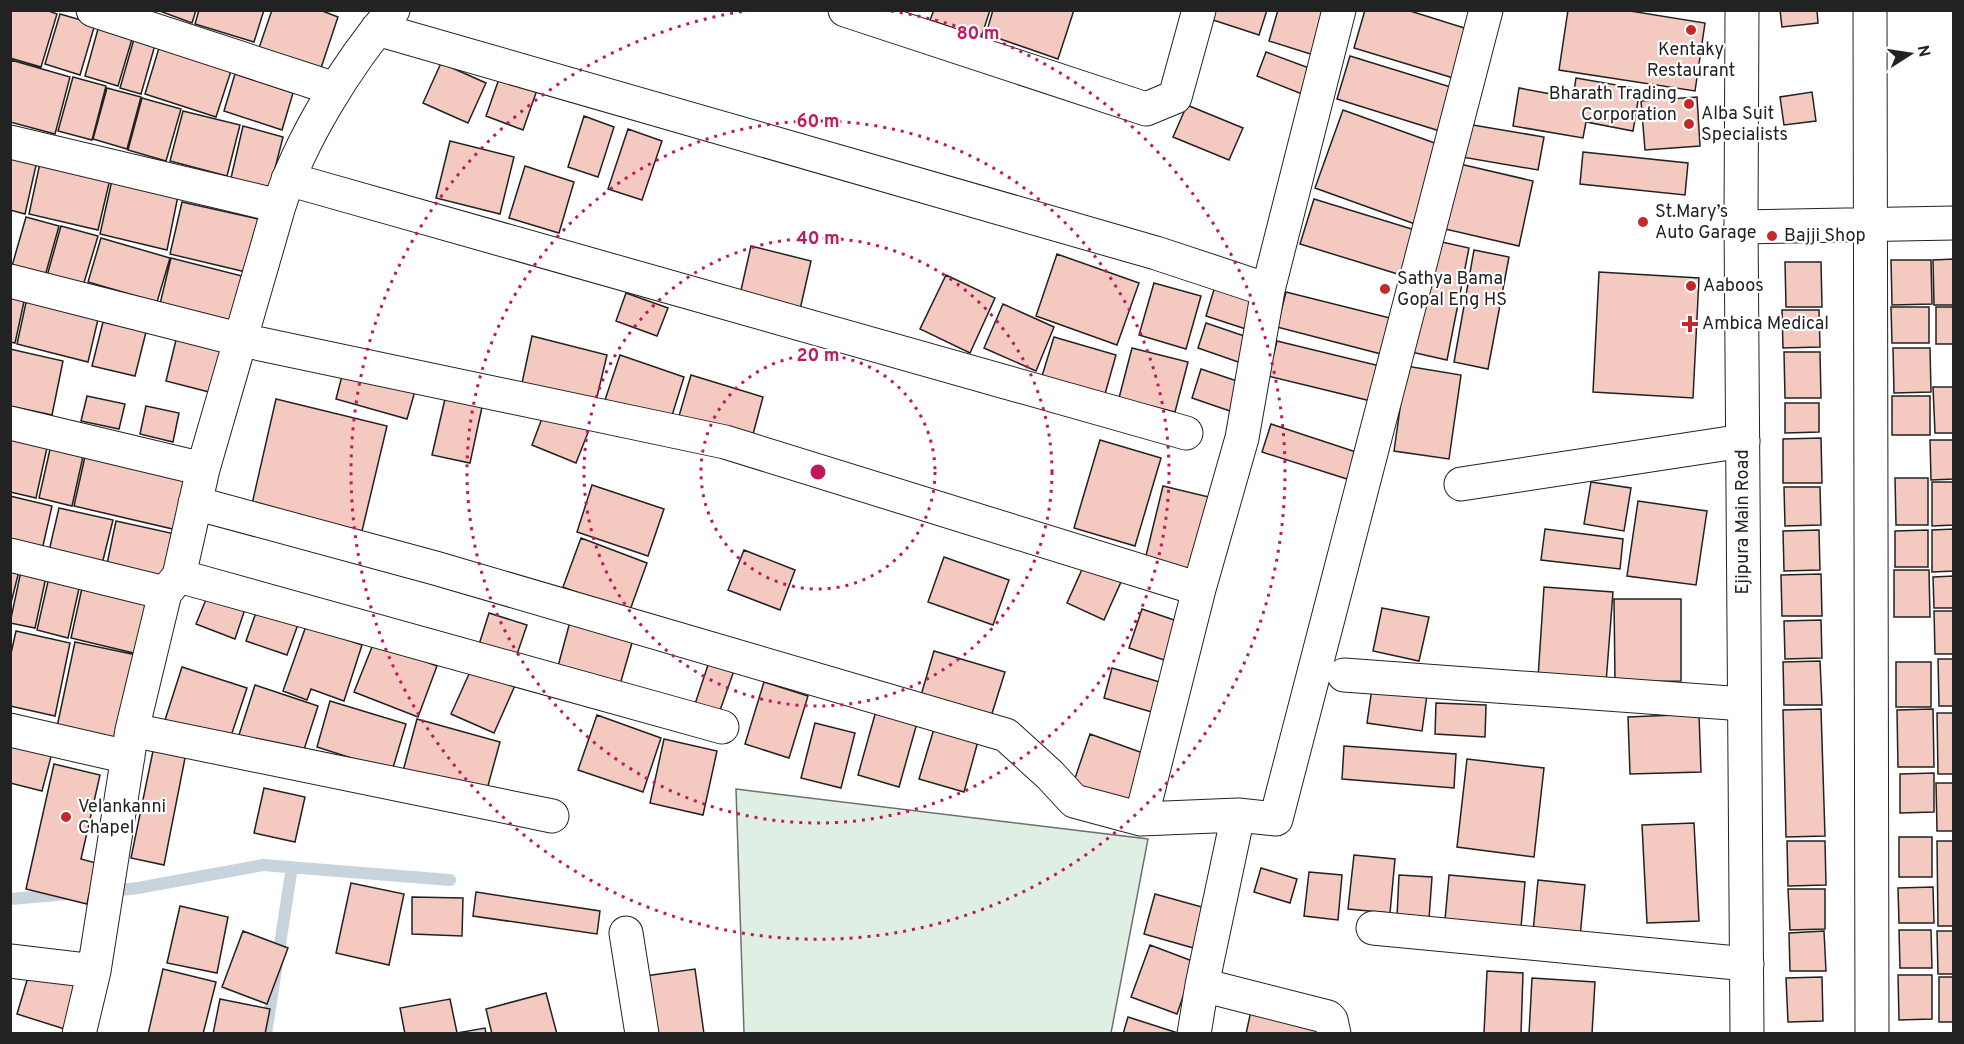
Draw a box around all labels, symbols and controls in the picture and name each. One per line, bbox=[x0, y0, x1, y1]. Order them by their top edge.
text: 80 m bbox=[956, 23, 1000, 46]
marker: Kentaky Restaurant bbox=[1684, 23, 1698, 37]
north arrow bbox=[1880, 24, 1940, 84]
place label: Kentaky Restaurant bbox=[1647, 39, 1735, 83]
text: N bbox=[1912, 44, 1934, 59]
place label: Bharath Trading Corporation bbox=[1549, 83, 1677, 127]
marker: Bharath Trading Corporation bbox=[1682, 97, 1696, 111]
place label: Alba Suit Specialists bbox=[1701, 103, 1788, 147]
text: 60 m bbox=[796, 111, 840, 134]
marker: Alba Suit Specialists bbox=[1682, 117, 1696, 131]
place label: St.Mary’s Auto Garage bbox=[1655, 201, 1756, 245]
marker: St.Mary’s Auto Garage bbox=[1636, 215, 1650, 229]
place label: Bajji Shop bbox=[1784, 225, 1866, 248]
text: 40 m bbox=[796, 228, 840, 251]
marker: Bajji Shop bbox=[1765, 229, 1779, 243]
place label: Sathya Bama Gopal Eng HS bbox=[1397, 268, 1507, 312]
place label: Aaboos bbox=[1703, 275, 1764, 298]
marker: Aaboos bbox=[1684, 279, 1698, 293]
marker: Sathya Bama Gopal Eng HS bbox=[1378, 282, 1392, 296]
place label: Ambica Medical bbox=[1702, 313, 1829, 336]
marker: Ambica Medical bbox=[1683, 317, 1697, 331]
text: 20 m bbox=[796, 345, 840, 368]
street label: Ejipura Main Road bbox=[1732, 449, 1755, 595]
centre of rings bbox=[808, 462, 828, 482]
place label: Velankanni Chapel bbox=[78, 796, 166, 840]
marker: Velankanni Chapel bbox=[59, 810, 73, 824]

